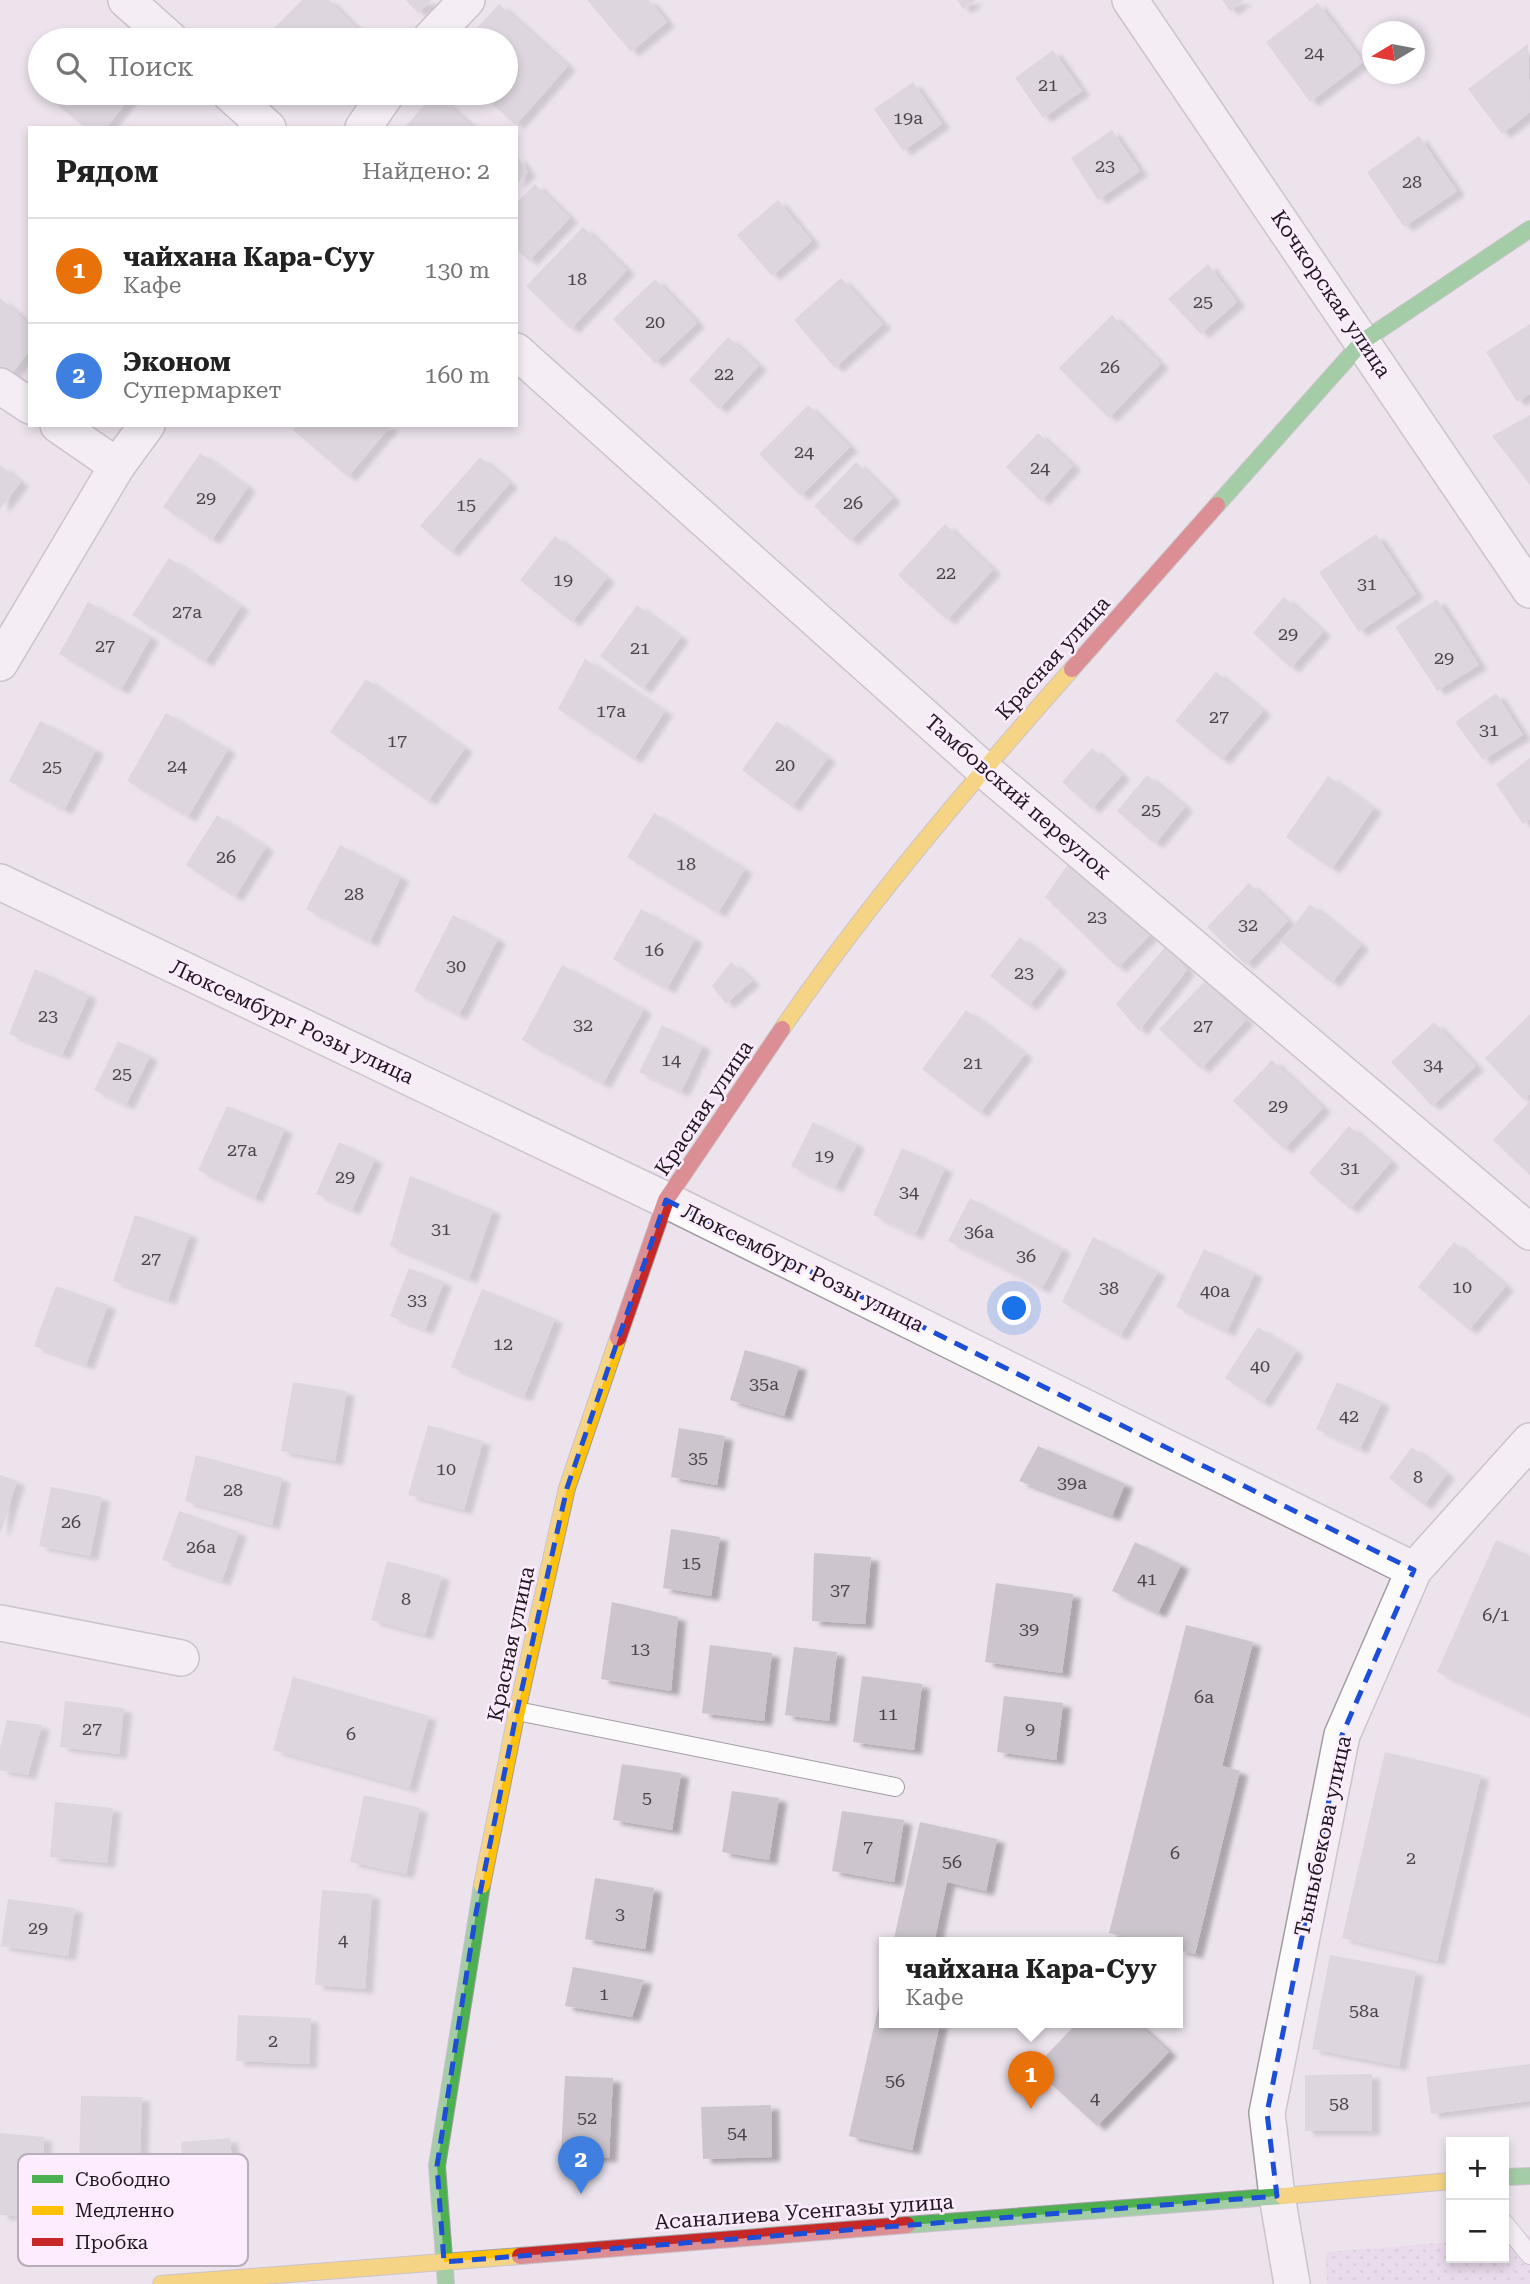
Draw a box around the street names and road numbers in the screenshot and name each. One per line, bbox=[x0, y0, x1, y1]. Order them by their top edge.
street label: Кочкорская улица bbox=[1266, 206, 1396, 383]
street label: Красная улица bbox=[991, 591, 1115, 725]
street label: Тамбовский переулок bbox=[920, 710, 1116, 884]
street label: Люксембург Розы улица bbox=[166, 955, 418, 1089]
street label: Красная улица bbox=[650, 1035, 758, 1180]
street label: Люксембург Розы улица bbox=[678, 1199, 928, 1337]
street label: Красная улица bbox=[483, 1564, 539, 1724]
street label: Тыныбекова улица bbox=[1290, 1733, 1356, 1938]
street label: Асаналиева Усенгазы улица bbox=[654, 2190, 955, 2234]

